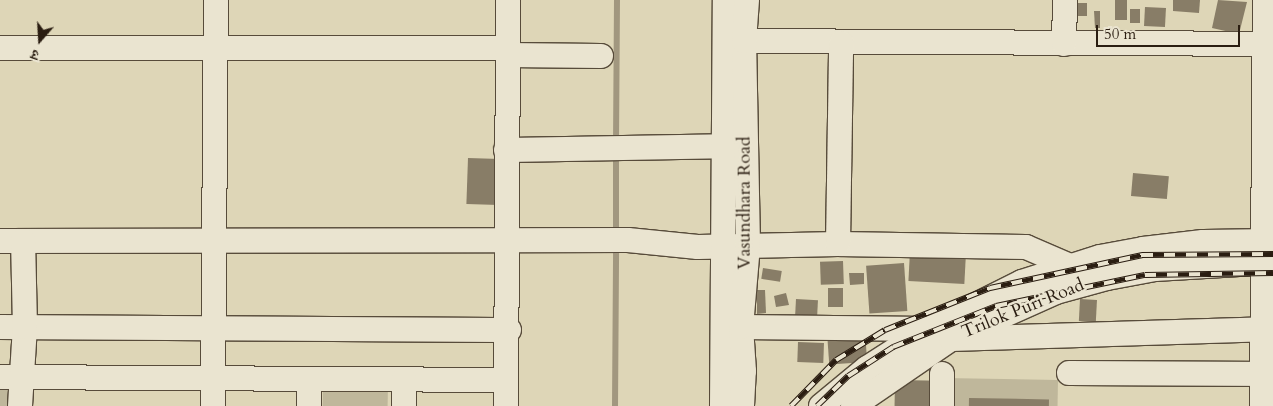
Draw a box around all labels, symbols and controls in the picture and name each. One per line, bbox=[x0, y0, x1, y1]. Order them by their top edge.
north arrow bbox=[15, 15, 65, 65]
scale bar bbox=[1098, 15, 1242, 47]
text: 50 m bbox=[1104, 24, 1136, 44]
text: उ bbox=[28, 45, 41, 65]
street label: Vasundhara Road bbox=[734, 136, 756, 270]
street label: Trilok Puri Road bbox=[959, 275, 1087, 343]

